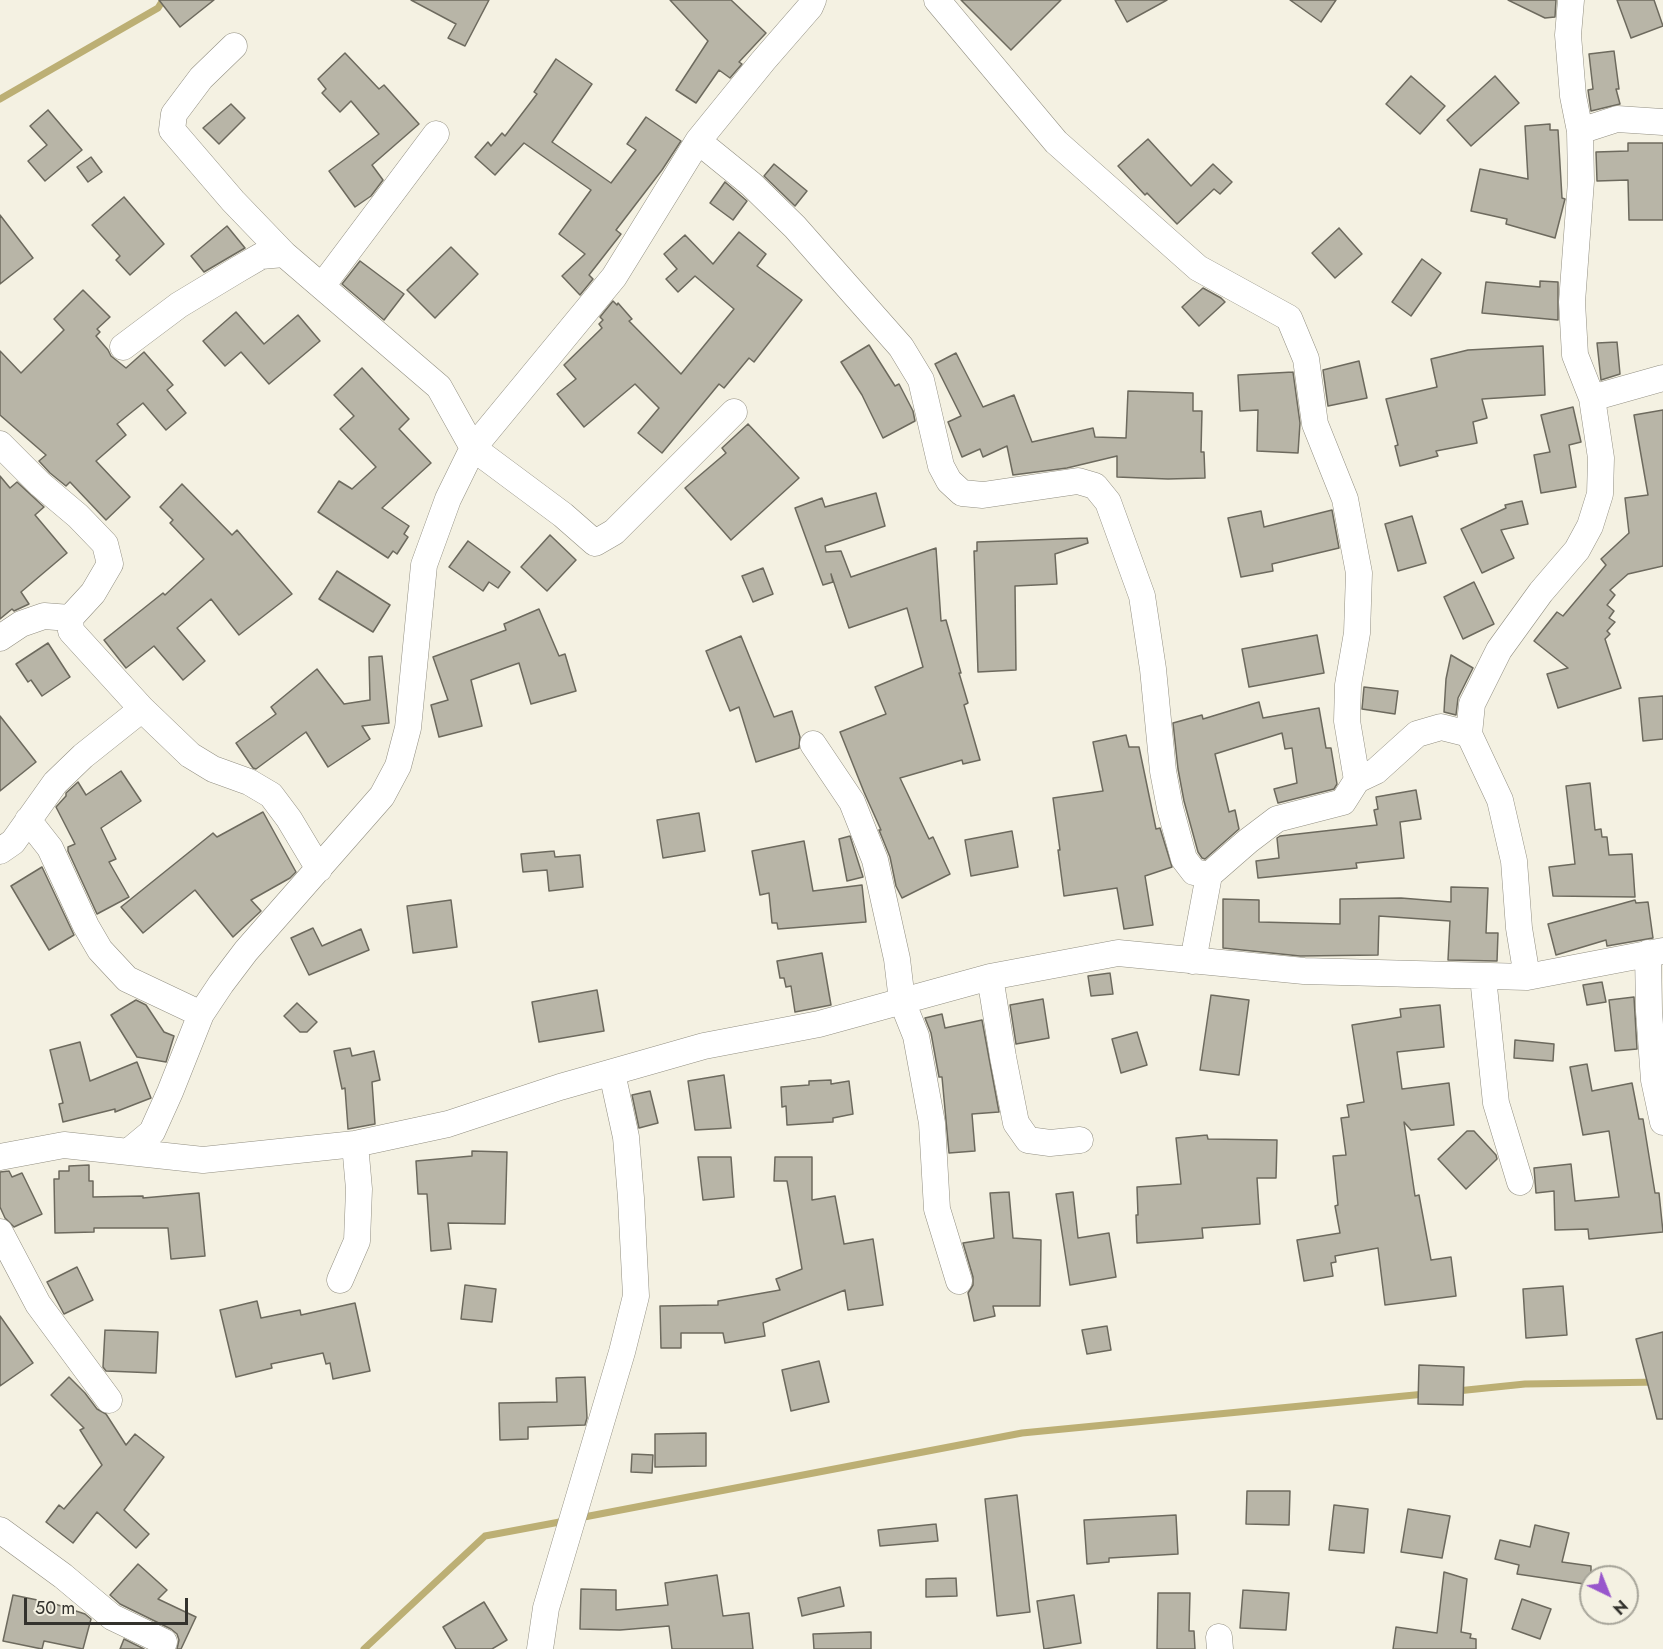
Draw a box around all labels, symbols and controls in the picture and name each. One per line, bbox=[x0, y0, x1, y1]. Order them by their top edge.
north arrow bbox=[1579, 1565, 1639, 1625]
scale bar bbox=[27, 1586, 190, 1624]
text: N bbox=[1608, 1594, 1633, 1620]
text: 50 m bbox=[35, 1595, 75, 1621]

